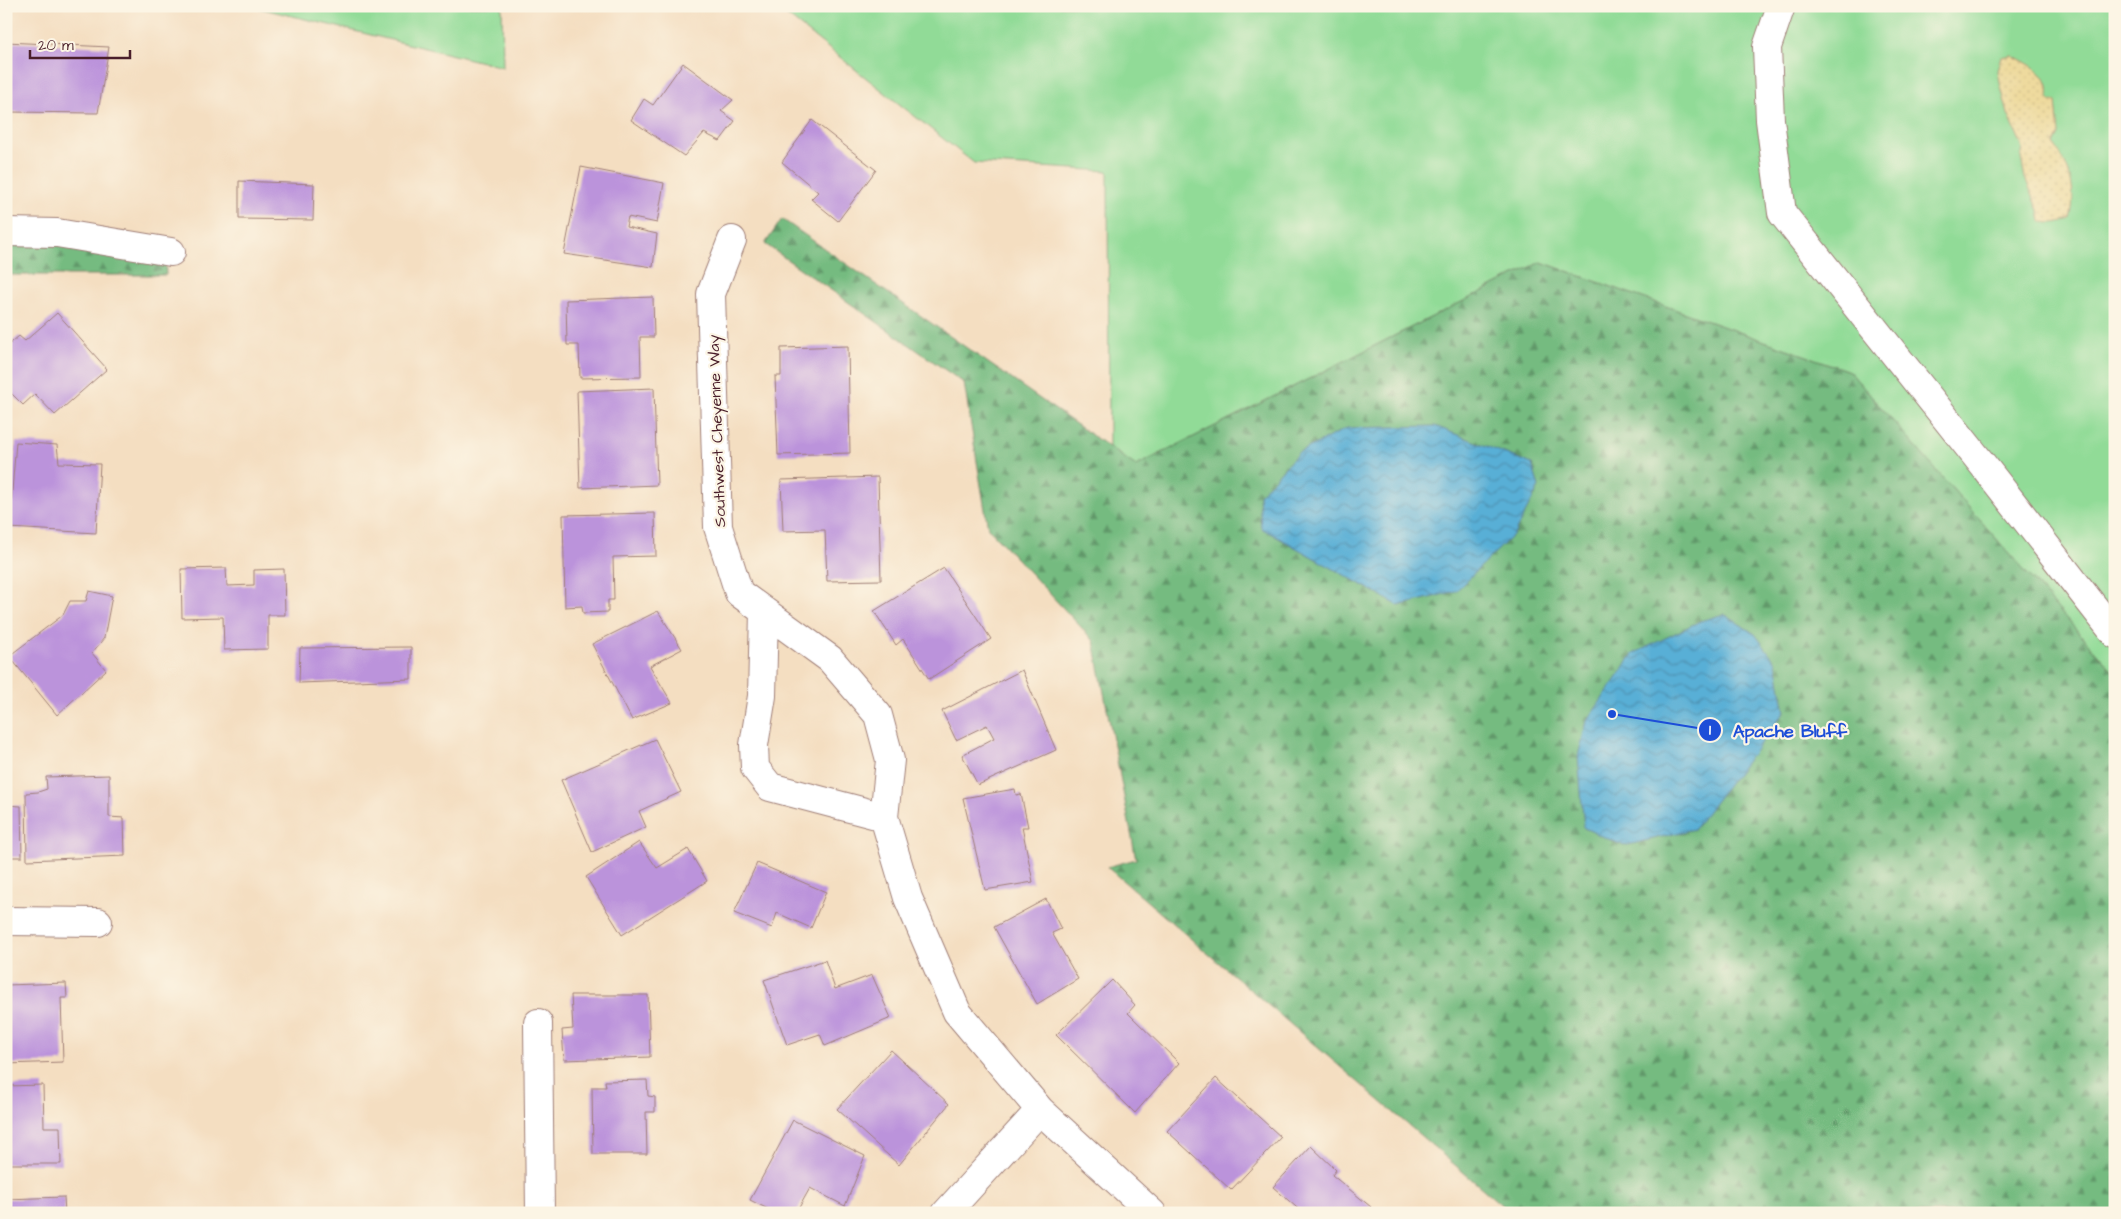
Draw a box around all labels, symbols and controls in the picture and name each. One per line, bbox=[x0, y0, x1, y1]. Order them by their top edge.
scale bar bbox=[30, 28, 130, 60]
text: 20 m bbox=[38, 35, 74, 56]
street label: Southwest Cheyenne Way bbox=[703, 334, 732, 528]
callout: Apache Bluff bbox=[1698, 714, 1857, 747]
text: Apache Bluff bbox=[1733, 719, 1848, 744]
text: 1 bbox=[1709, 720, 1711, 741]

